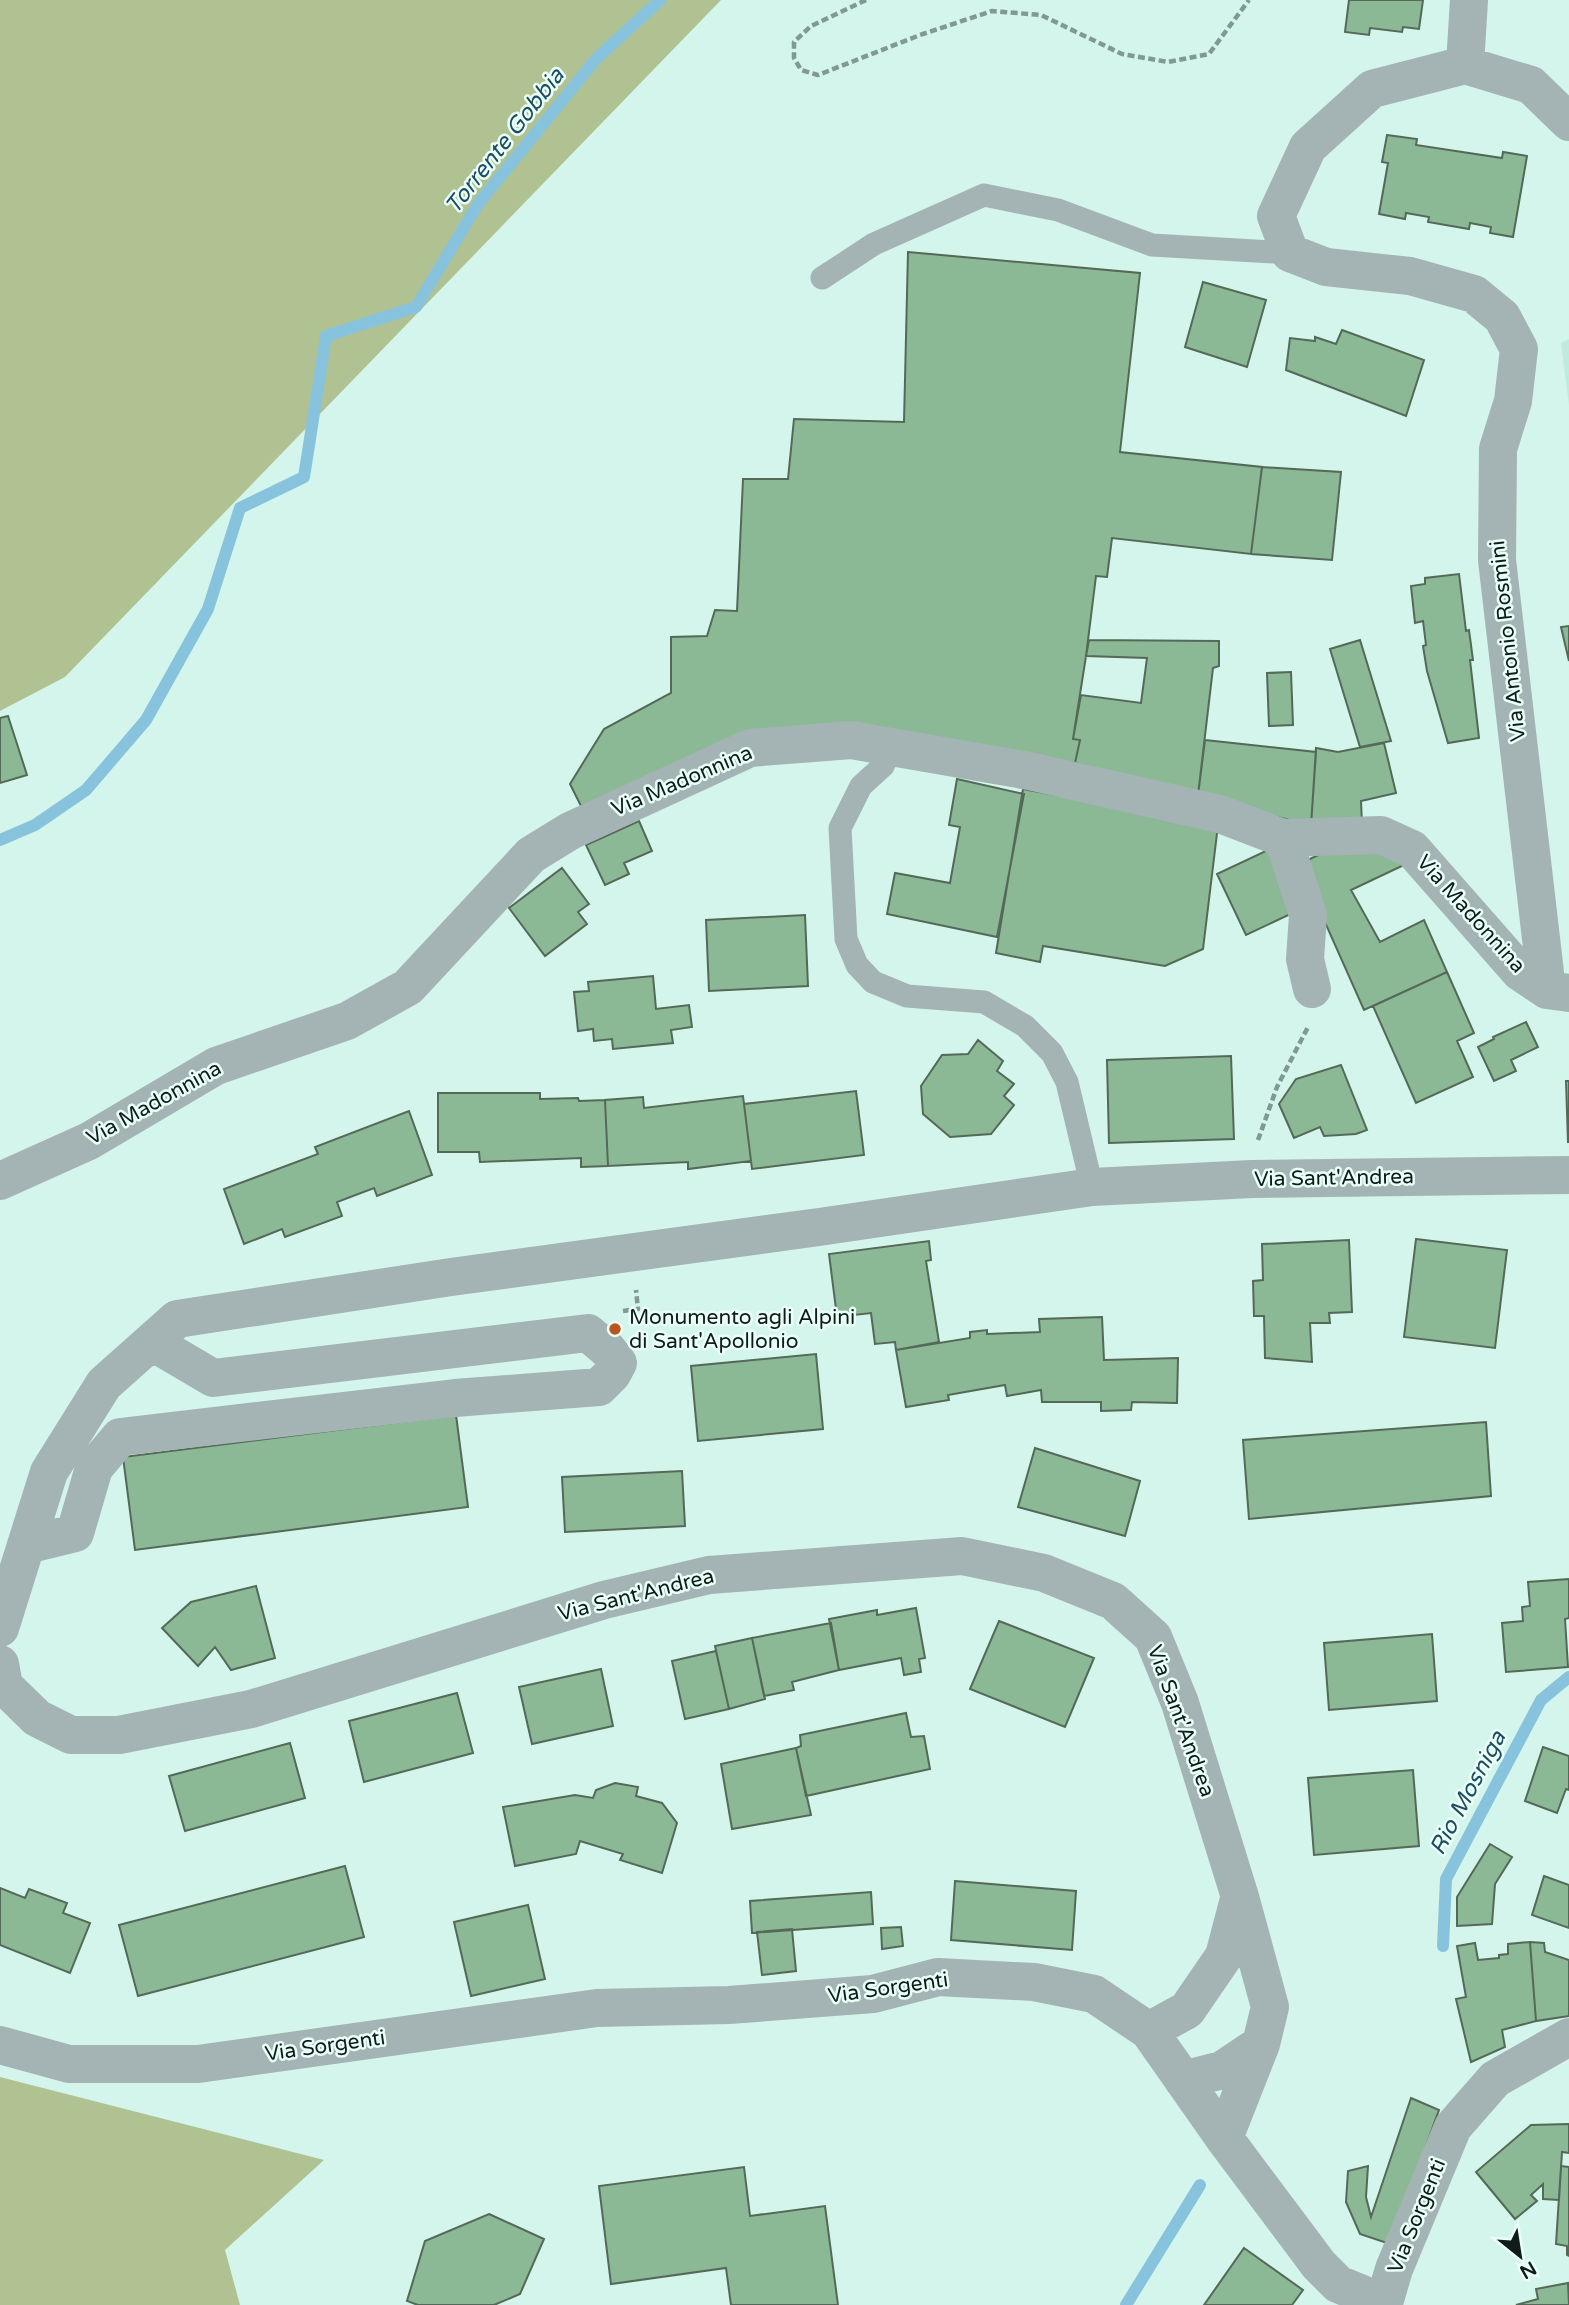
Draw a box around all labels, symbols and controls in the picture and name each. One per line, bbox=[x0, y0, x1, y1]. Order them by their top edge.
water label: Torrente Gobbia bbox=[439, 62, 571, 219]
street label: Via Antonio Rosmini bbox=[1485, 539, 1531, 743]
street label: Via Madonnina bbox=[608, 740, 756, 822]
street label: Via Madonnina bbox=[1411, 850, 1531, 978]
street label: Via Madonnina bbox=[82, 1056, 226, 1150]
street label: Via Sant'Andrea bbox=[1254, 1164, 1414, 1192]
place label: Monumento agli Alpini di Sant'Apollonio bbox=[629, 1305, 855, 1354]
marker: Monumento agli Alpini di Sant'Apollonio bbox=[607, 1321, 623, 1337]
street label: Via Sant'Andrea bbox=[555, 1564, 717, 1626]
street label: Via Sant'Andrea bbox=[1142, 1642, 1220, 1800]
water label: Rio Mosniga bbox=[1424, 1725, 1513, 1860]
street label: Via Sorgenti bbox=[826, 1967, 950, 2009]
street label: Via Sorgenti bbox=[263, 2025, 387, 2067]
street label: Via Sorgenti bbox=[1383, 2155, 1451, 2277]
north arrow bbox=[1485, 2221, 1555, 2291]
text: N bbox=[1516, 2257, 1540, 2283]

